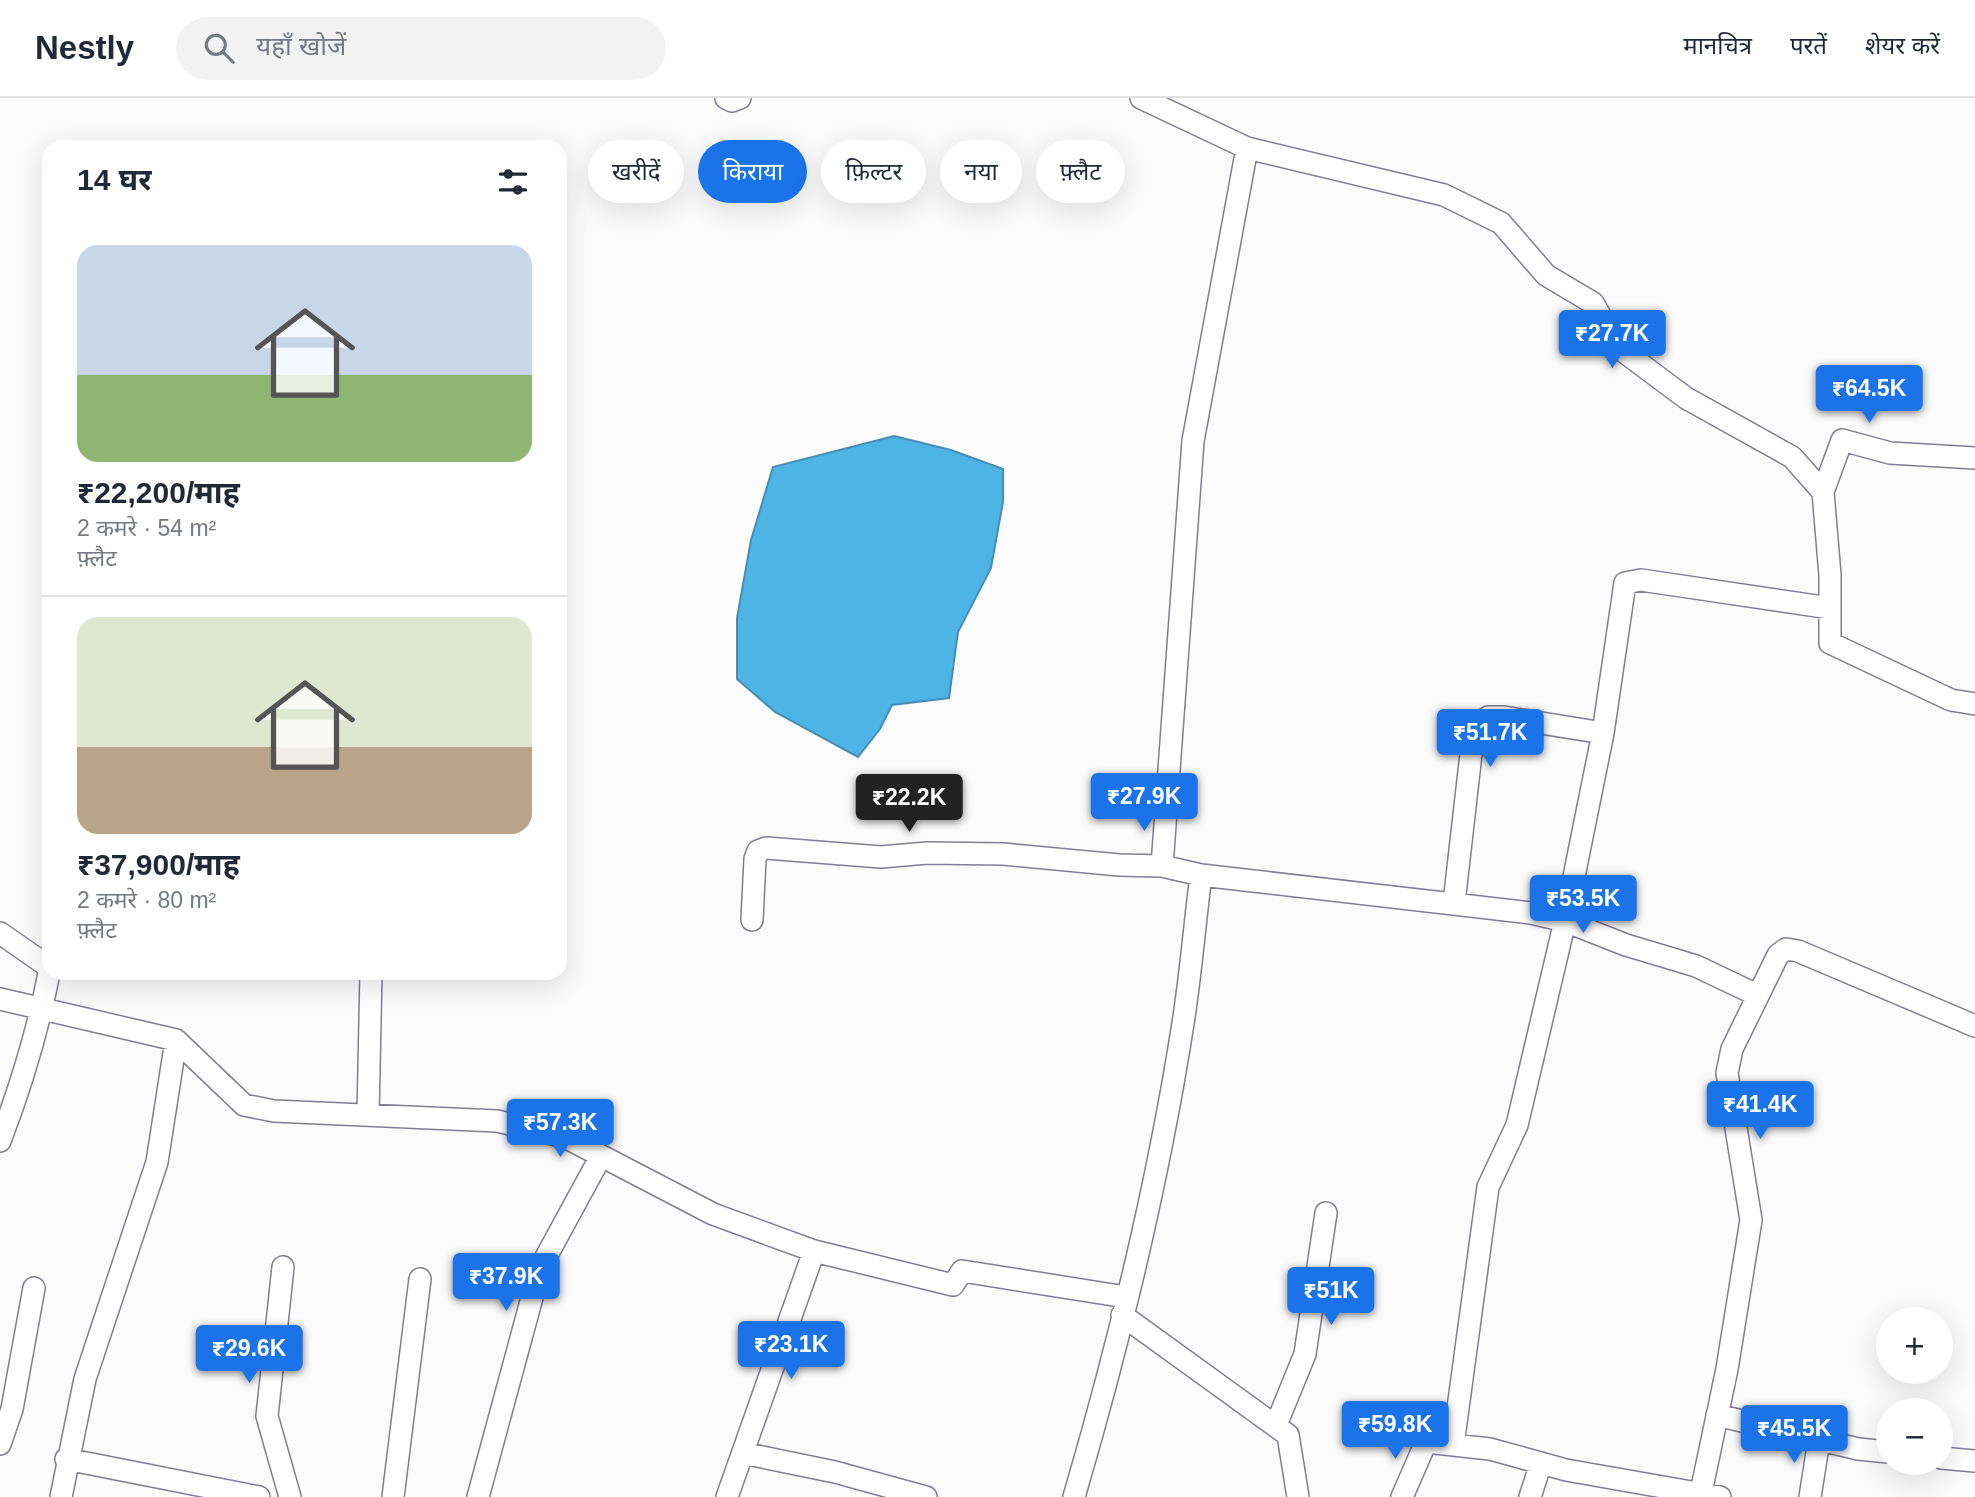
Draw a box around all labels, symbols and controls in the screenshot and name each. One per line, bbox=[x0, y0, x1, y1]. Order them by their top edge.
search box bbox=[176, 17, 666, 80]
text: Nestly bbox=[35, 29, 134, 66]
icon: search bbox=[200, 29, 238, 67]
text: यहाँ खोजें bbox=[256, 31, 346, 61]
text: मानचित्र bbox=[1683, 32, 1752, 59]
text: परतें bbox=[1790, 32, 1827, 59]
text: शेयर करें bbox=[1865, 32, 1940, 59]
chip: खरीदें bbox=[588, 140, 684, 203]
chip: किराया bbox=[698, 140, 807, 203]
chip: फ़िल्टर bbox=[821, 140, 926, 203]
chip: नया bbox=[940, 140, 1022, 203]
chip: फ़्लैट bbox=[1036, 140, 1125, 203]
text: 14 घर bbox=[77, 163, 151, 196]
icon: filters bbox=[494, 163, 532, 201]
icon: home bbox=[242, 290, 368, 416]
pin: ₹27.7K bbox=[1555, 310, 1669, 370]
text: ₹27.7K bbox=[1575, 320, 1649, 346]
pin: ₹64.5K bbox=[1812, 366, 1926, 425]
text: ₹64.5K bbox=[1832, 375, 1906, 401]
text: ₹22,200/माह bbox=[77, 476, 240, 509]
text: 2 कमरे · 54 m² bbox=[77, 515, 216, 541]
text: फ़्लैट bbox=[77, 545, 117, 571]
icon: home bbox=[242, 662, 368, 788]
pin: ₹51.7K bbox=[1433, 710, 1547, 769]
text: ₹51.7K bbox=[1453, 719, 1527, 745]
pin: ₹22.2K bbox=[852, 774, 966, 834]
pin: ₹27.9K bbox=[1087, 774, 1201, 833]
text: ₹27.9K bbox=[1107, 783, 1181, 809]
text: ₹22.2K bbox=[872, 784, 946, 810]
text: ₹37,900/माह bbox=[77, 848, 240, 881]
pin: ₹53.5K bbox=[1526, 876, 1640, 935]
text: ₹53.5K bbox=[1546, 885, 1620, 911]
text: 2 कमरे · 80 m² bbox=[77, 887, 216, 913]
text: फ़्लैट bbox=[77, 917, 117, 943]
pin: ₹41.4K bbox=[1703, 1082, 1817, 1141]
text: ₹41.4K bbox=[1723, 1091, 1797, 1117]
pin: ₹57.3K bbox=[503, 1100, 617, 1159]
text: ₹57.3K bbox=[523, 1109, 597, 1135]
pin: ₹37.9K bbox=[449, 1254, 563, 1313]
text: ₹37.9K bbox=[469, 1263, 543, 1289]
pin: ₹51K bbox=[1290, 1268, 1372, 1327]
text: ₹51K bbox=[1303, 1277, 1359, 1303]
map controls bbox=[1876, 1307, 1953, 1475]
button: + bbox=[1876, 1307, 1953, 1384]
pin: ₹23.1K bbox=[734, 1322, 848, 1381]
pin: ₹29.6K bbox=[192, 1326, 306, 1385]
text: ₹23.1K bbox=[754, 1331, 828, 1357]
text: ₹29.6K bbox=[212, 1335, 286, 1361]
button: − bbox=[1876, 1398, 1953, 1475]
pin: ₹59.8K bbox=[1338, 1402, 1452, 1461]
pin: ₹45.5K bbox=[1737, 1406, 1851, 1465]
text: ₹59.8K bbox=[1358, 1411, 1432, 1437]
text: ₹45.5K bbox=[1757, 1415, 1831, 1441]

